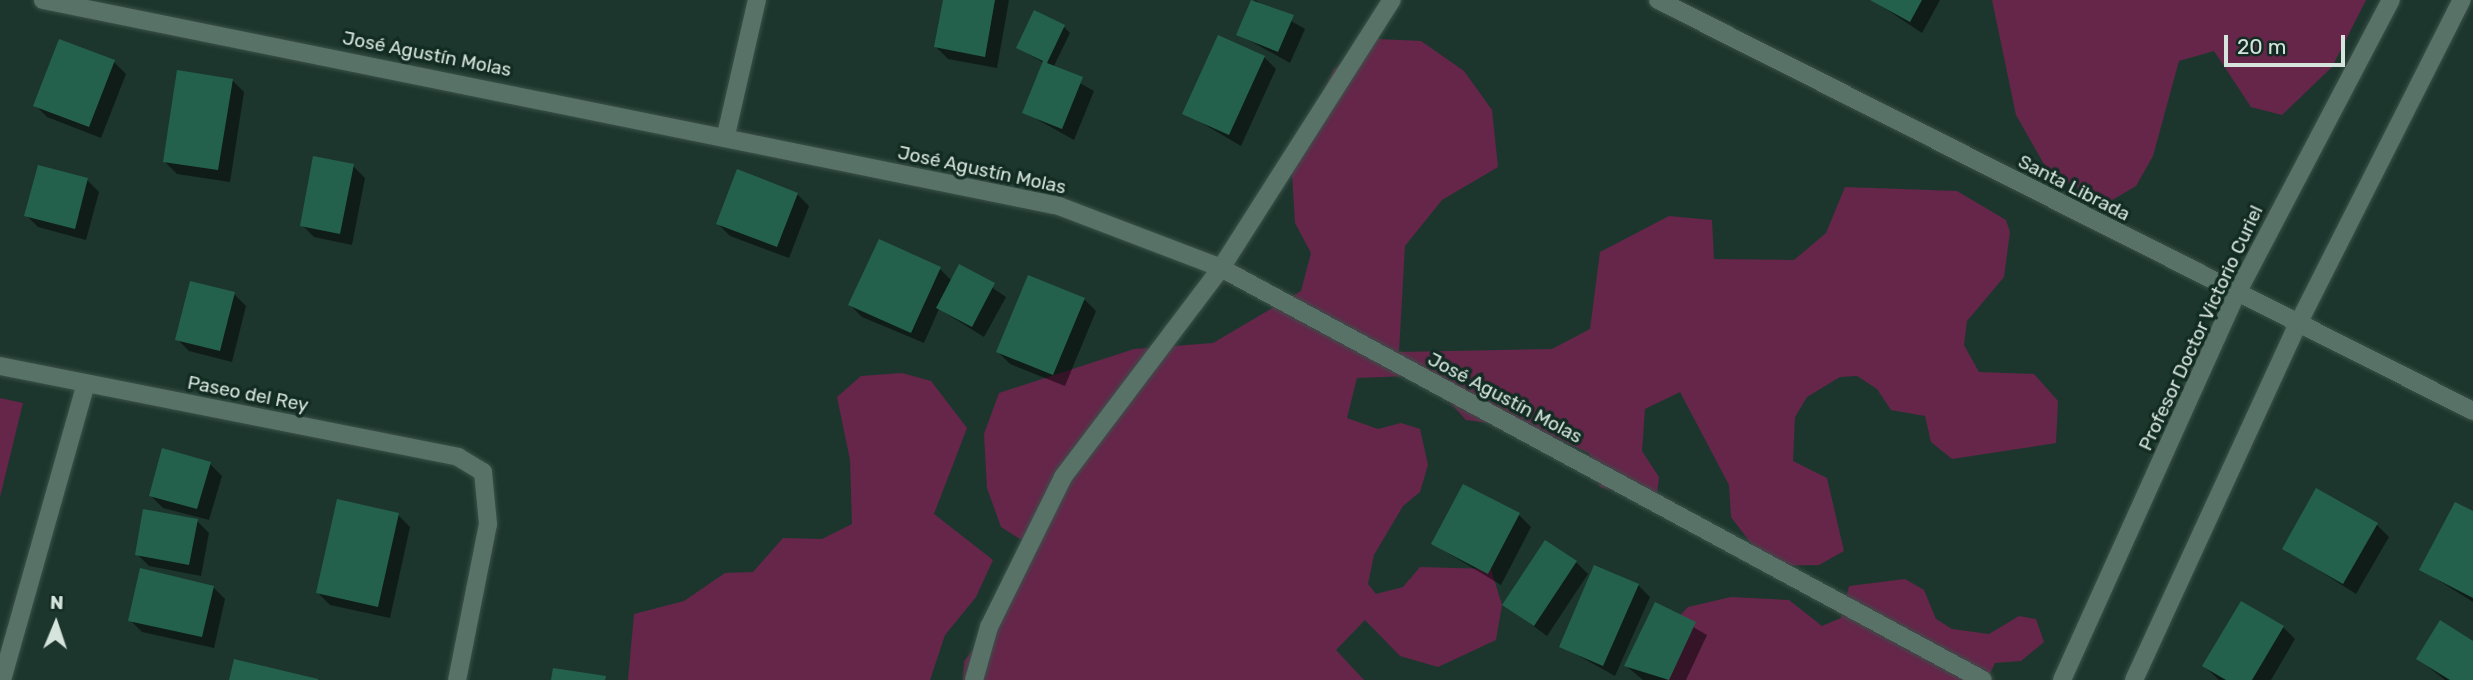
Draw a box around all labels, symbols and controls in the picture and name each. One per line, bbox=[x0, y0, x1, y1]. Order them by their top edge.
scale bar bbox=[2228, 21, 2349, 65]
street label: José Agustín Molas bbox=[340, 26, 514, 82]
text: 20 m bbox=[2237, 34, 2286, 59]
street label: José Agustín Molas bbox=[896, 141, 1068, 199]
street label: Santa Librada bbox=[2014, 150, 2134, 226]
street label: Profesor Doctor Victorio Curiel bbox=[2134, 201, 2268, 455]
street label: José Agustín Molas bbox=[1424, 348, 1586, 448]
street label: Paseo del Rey bbox=[186, 371, 310, 417]
north arrow bbox=[21, 589, 91, 659]
text: N bbox=[50, 591, 64, 614]

